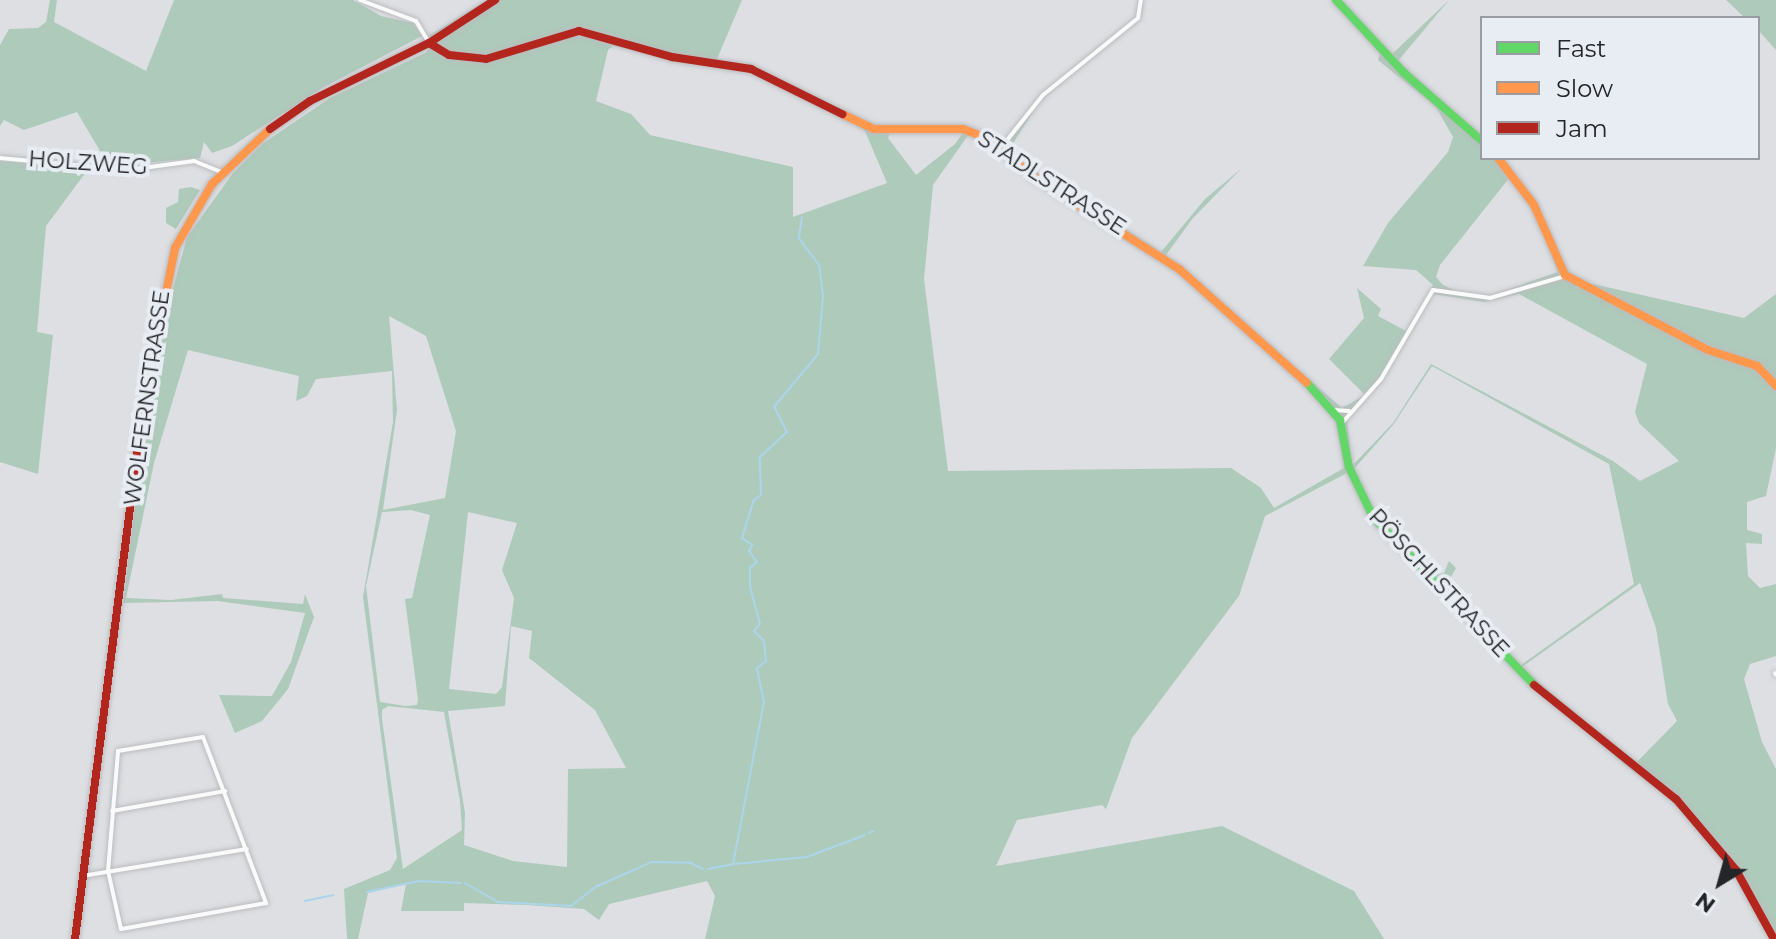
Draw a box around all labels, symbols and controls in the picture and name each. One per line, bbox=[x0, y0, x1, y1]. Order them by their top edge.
legend bbox=[1480, 16, 1760, 160]
text: Fast bbox=[1556, 34, 1606, 63]
text: Slow bbox=[1556, 74, 1613, 103]
text: Jam bbox=[1556, 114, 1608, 143]
street label: STADLSTRASSE bbox=[973, 125, 1131, 241]
street label: HOLZWEG bbox=[28, 146, 148, 180]
street label: WOLFERNSTRASSE bbox=[119, 289, 175, 507]
street label: PÖSCHLSTRASSE bbox=[1363, 503, 1515, 663]
north arrow bbox=[1680, 843, 1760, 923]
text: N bbox=[1690, 886, 1720, 919]

